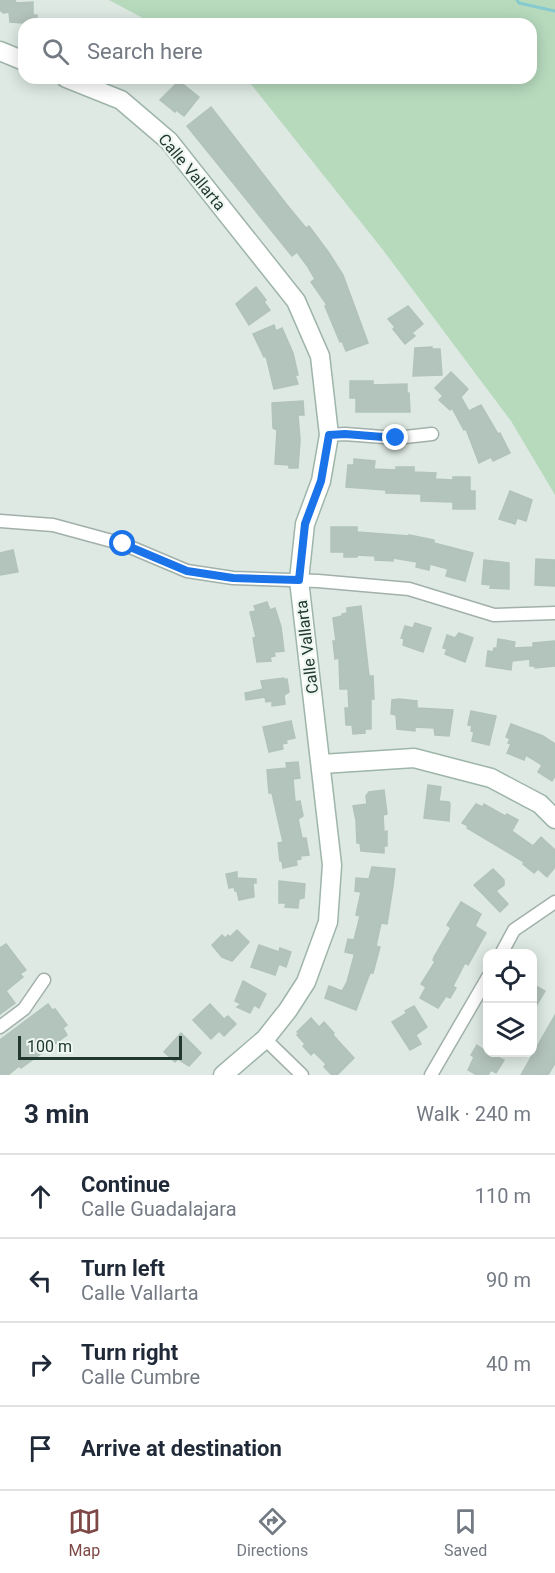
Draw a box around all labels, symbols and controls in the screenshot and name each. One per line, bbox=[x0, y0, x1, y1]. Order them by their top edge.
search box bbox=[18, 18, 537, 84]
icon: search bbox=[39, 35, 72, 68]
text: Search here bbox=[87, 39, 203, 64]
street label: Calle Vallarta bbox=[154, 130, 230, 214]
route end bbox=[382, 424, 408, 450]
route start bbox=[109, 530, 135, 556]
street label: Calle Vallarta bbox=[292, 599, 322, 695]
map controls bbox=[483, 949, 537, 1057]
button: locate bbox=[483, 949, 537, 1003]
button: layers bbox=[483, 1003, 537, 1057]
scale bar bbox=[18, 1033, 182, 1060]
text: 100 m bbox=[27, 1037, 72, 1056]
text: 3 min bbox=[24, 1099, 89, 1129]
text: Walk · 240 m bbox=[416, 1102, 531, 1126]
text: Continue bbox=[81, 1172, 170, 1197]
icon: ahead bbox=[24, 1180, 57, 1213]
text: 110 m bbox=[475, 1184, 531, 1208]
text: Calle Guadalajara bbox=[81, 1197, 237, 1221]
text: Turn left bbox=[81, 1256, 165, 1281]
icon: left bbox=[24, 1264, 57, 1297]
text: 90 m bbox=[486, 1268, 531, 1292]
text: Calle Vallarta bbox=[81, 1281, 199, 1305]
text: Turn right bbox=[81, 1340, 178, 1365]
icon: right bbox=[24, 1348, 57, 1381]
text: 40 m bbox=[486, 1352, 531, 1376]
text: Calle Cumbre bbox=[81, 1365, 200, 1389]
icon: arrive bbox=[24, 1432, 57, 1465]
text: Arrive at destination bbox=[81, 1436, 282, 1461]
tab: Map bbox=[68, 1505, 101, 1560]
tab: Directions bbox=[236, 1505, 308, 1560]
tab: Saved bbox=[444, 1505, 487, 1560]

